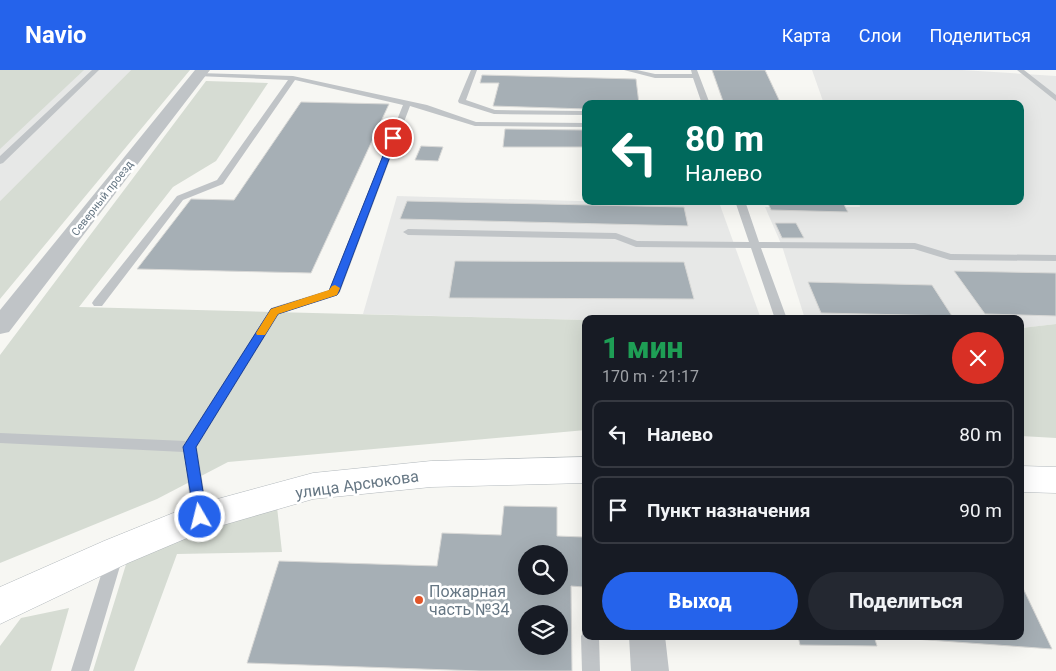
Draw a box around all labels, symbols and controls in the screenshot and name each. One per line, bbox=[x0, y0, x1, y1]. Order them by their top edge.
text: Navio bbox=[25, 21, 87, 49]
text: Карта bbox=[782, 25, 831, 46]
text: Слои bbox=[859, 25, 902, 46]
text: Поделиться bbox=[930, 25, 1031, 46]
pin bbox=[372, 117, 414, 159]
text: 80 m bbox=[685, 119, 764, 160]
icon: left bbox=[602, 120, 667, 185]
icon: arrive bbox=[379, 124, 407, 152]
street label: Северный проезд bbox=[69, 158, 136, 239]
text: Налево bbox=[685, 161, 762, 186]
text: 1 мин bbox=[602, 330, 683, 365]
button: close bbox=[952, 332, 1004, 384]
text: 170 m · 21:17 bbox=[602, 367, 699, 386]
icon: left bbox=[604, 420, 632, 448]
text: Налево bbox=[647, 423, 713, 446]
text: 80 m bbox=[959, 423, 1002, 446]
street label: улица Арсюкова bbox=[294, 466, 420, 503]
position arrow bbox=[173, 490, 225, 542]
icon: arrive bbox=[604, 496, 632, 524]
text: Пункт назначения bbox=[647, 499, 810, 522]
text: 90 m bbox=[959, 499, 1002, 522]
map controls bbox=[518, 545, 568, 655]
button: search bbox=[518, 545, 568, 595]
button: Выход bbox=[602, 572, 798, 630]
button: Поделиться bbox=[808, 572, 1004, 630]
place label: Пожарная часть №34 bbox=[429, 582, 510, 619]
marker: Пожарная часть №34 bbox=[413, 594, 425, 606]
button: layers bbox=[518, 605, 568, 655]

